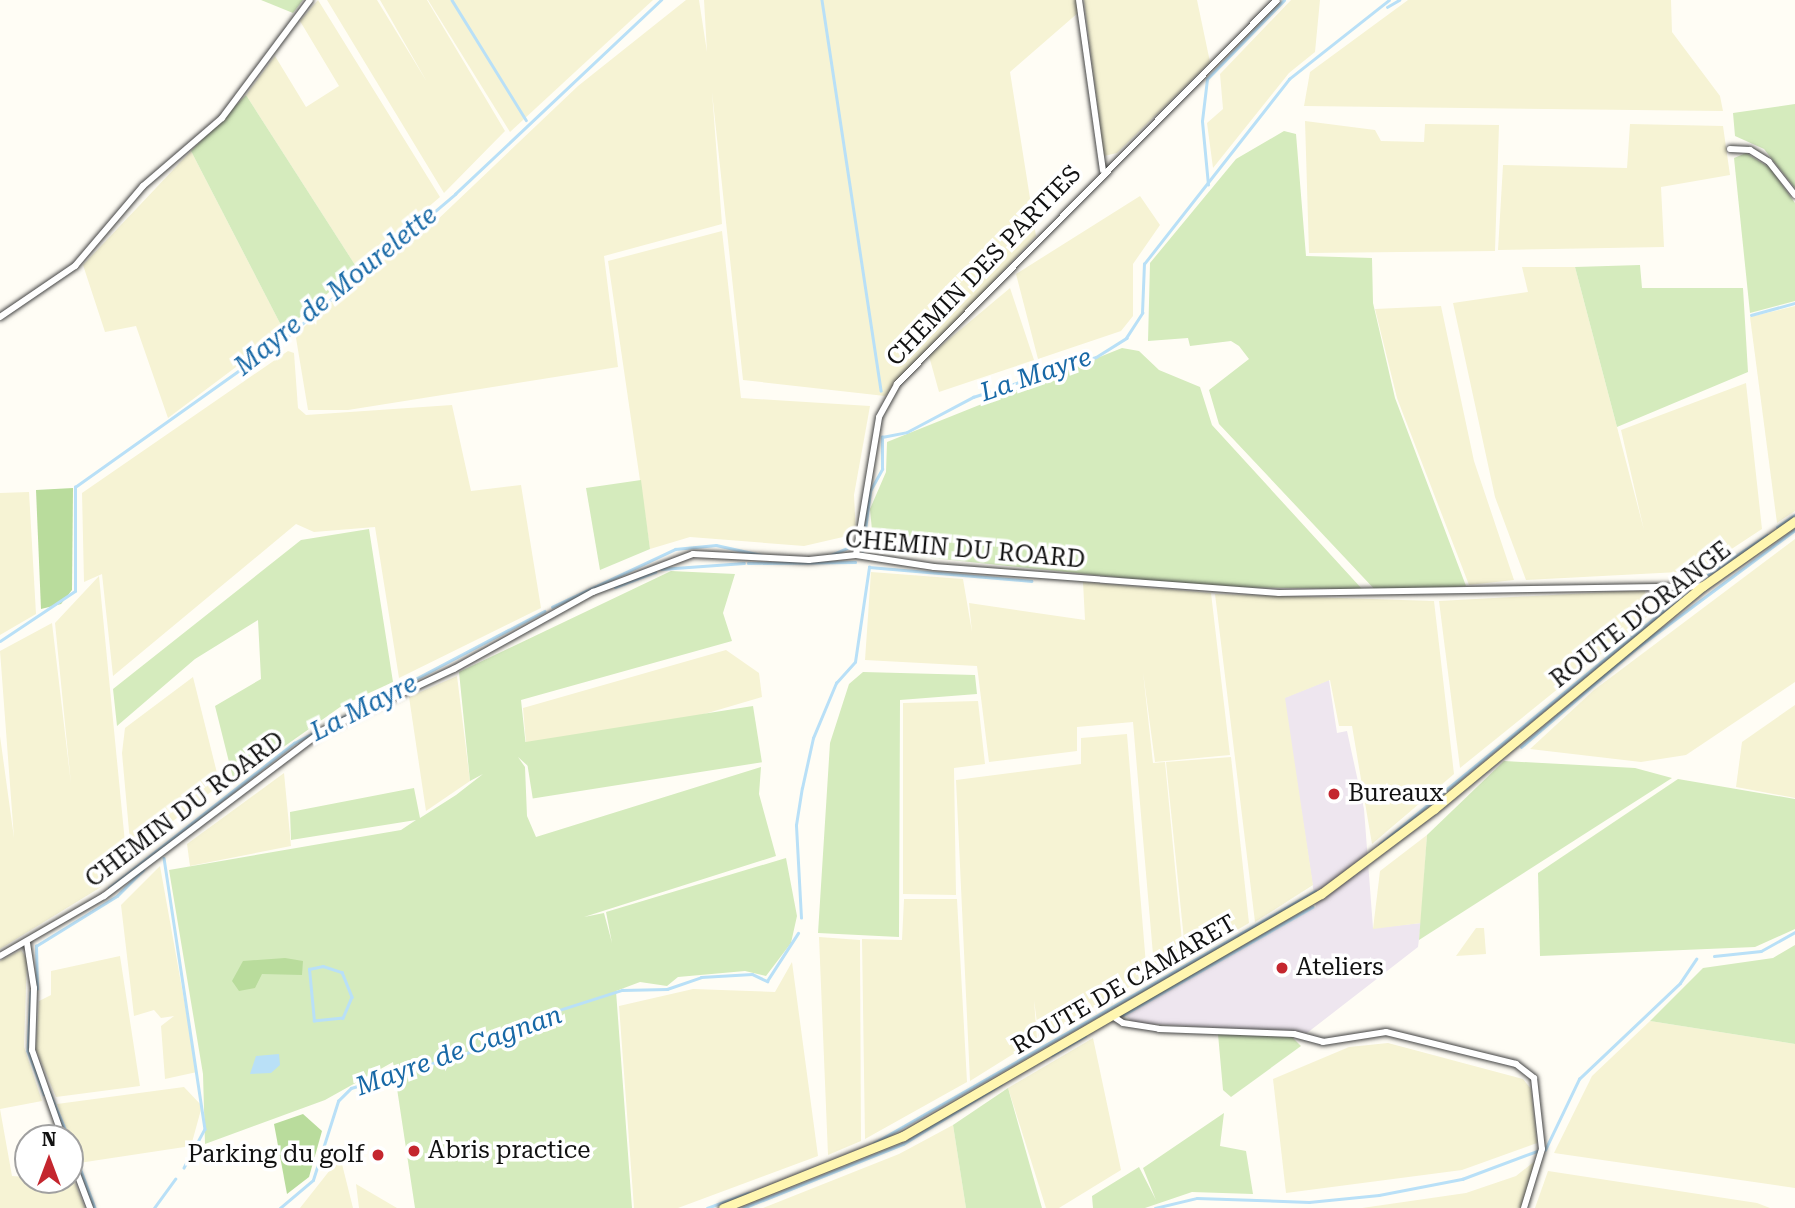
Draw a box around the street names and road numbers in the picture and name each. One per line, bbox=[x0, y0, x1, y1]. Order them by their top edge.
street label: CHEMIN DES PARTIES bbox=[881, 160, 1087, 372]
street label: CHEMIN DU ROARD bbox=[844, 525, 1086, 575]
street label: ROUTE D'ORANGE bbox=[1545, 536, 1737, 694]
street label: CHEMIN DU ROARD bbox=[80, 726, 290, 894]
street label: ROUTE DE CAMARET bbox=[1007, 909, 1241, 1061]

